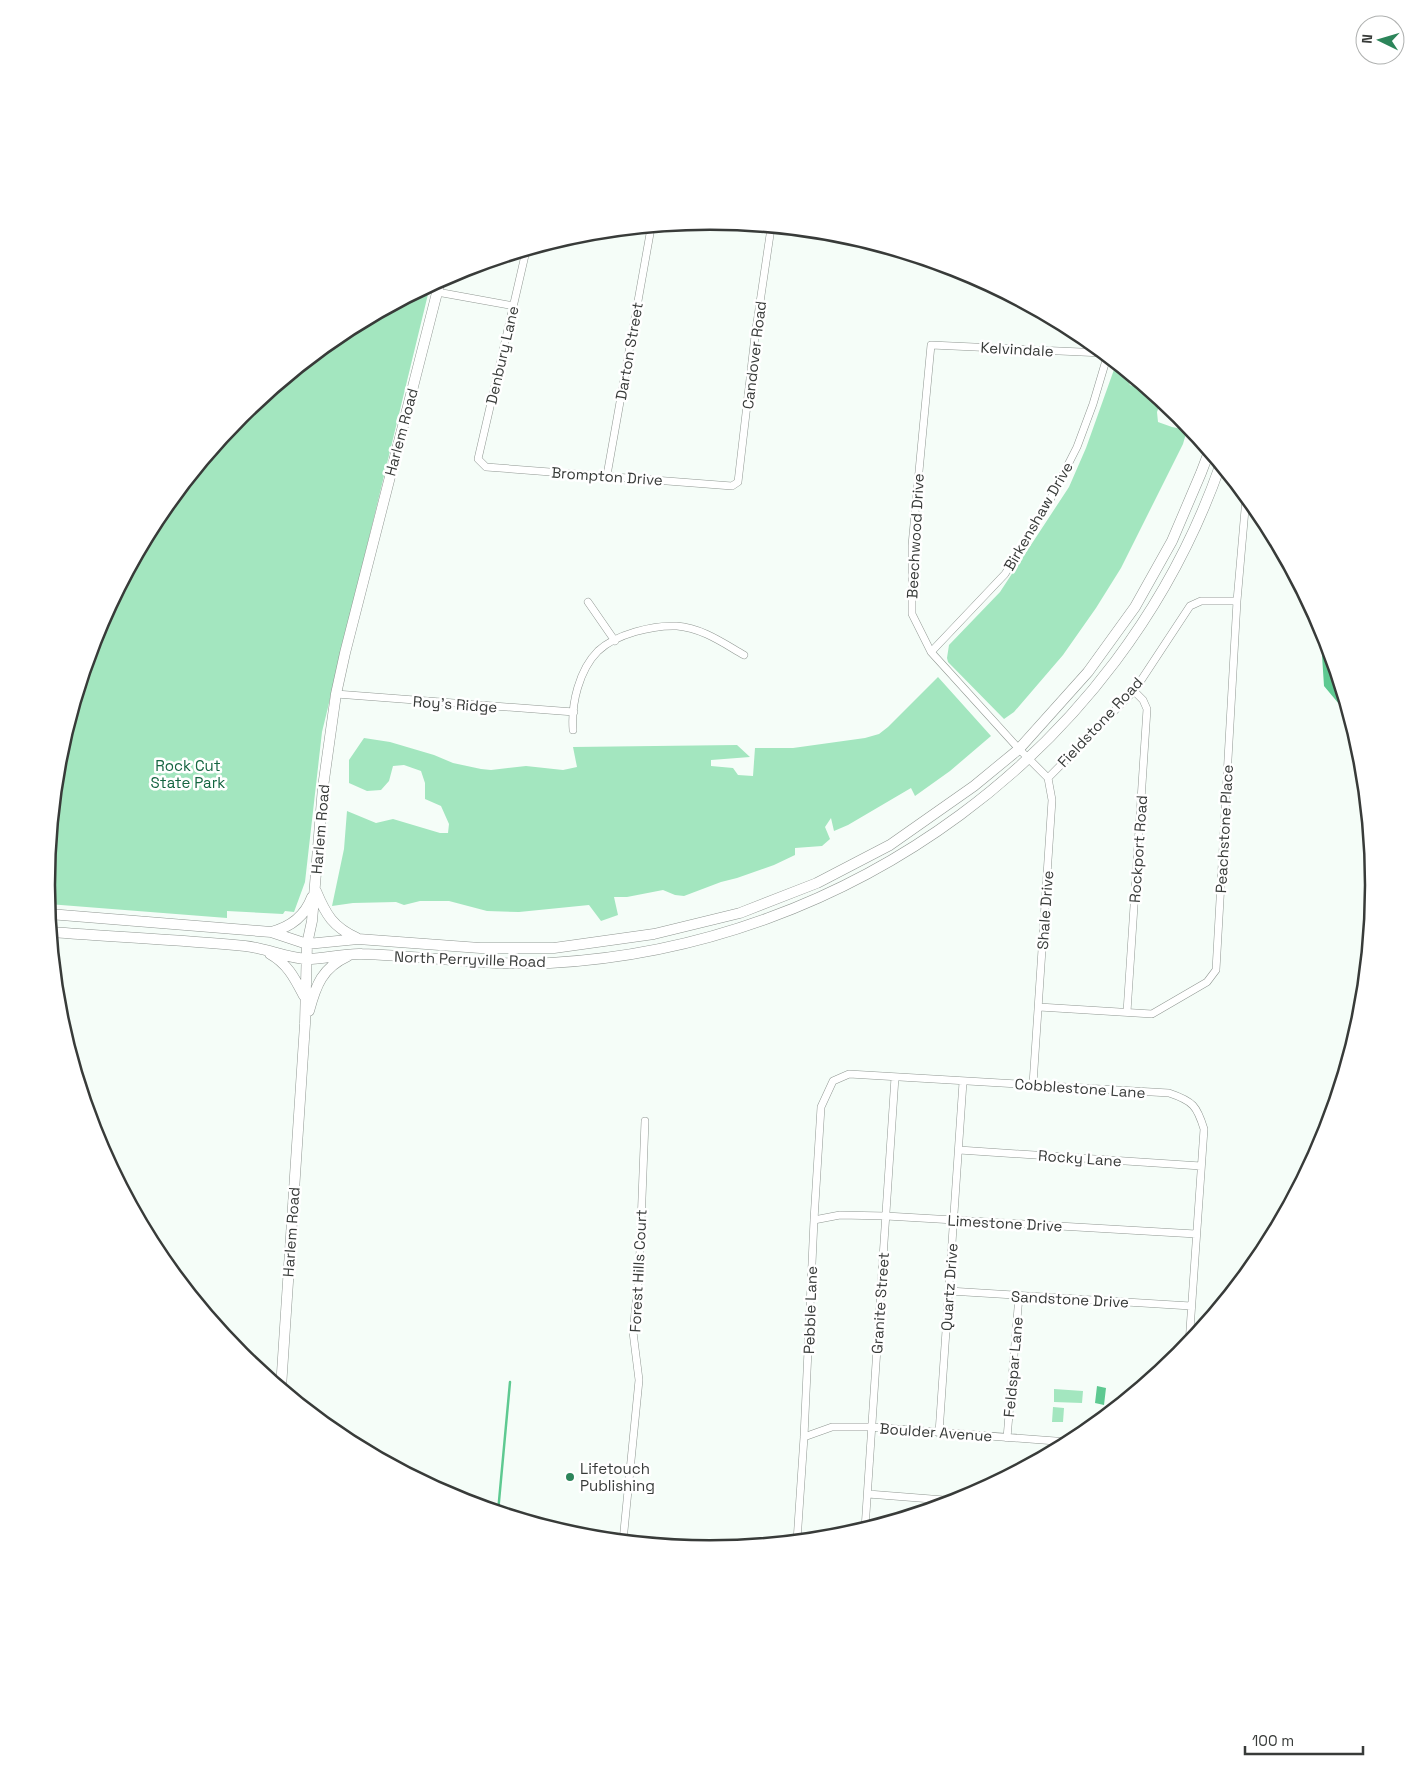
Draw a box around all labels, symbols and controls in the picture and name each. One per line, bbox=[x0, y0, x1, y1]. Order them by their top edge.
north arrow bbox=[1355, 15, 1405, 65]
text: N bbox=[1358, 33, 1376, 44]
street label: Darton Street bbox=[611, 300, 647, 401]
street label: Candover Road bbox=[738, 300, 770, 410]
street label: Denbury Lane bbox=[481, 304, 523, 406]
street label: Kelvindale bbox=[980, 338, 1054, 360]
street label: Harlem Road bbox=[380, 386, 422, 478]
street label: Birkenshaw Drive bbox=[999, 458, 1077, 574]
street label: Brompton Drive bbox=[551, 463, 664, 489]
street label: Beechwood Drive bbox=[902, 473, 928, 599]
street label: Fieldstone Road bbox=[1053, 673, 1147, 771]
street label: Roy's Ridge bbox=[412, 692, 498, 716]
park label: Rock Cut State Park bbox=[151, 756, 225, 792]
street label: Peachstone Place bbox=[1211, 764, 1237, 894]
street label: Harlem Road bbox=[307, 783, 333, 875]
street label: Rockport Road bbox=[1125, 795, 1151, 903]
street label: Shale Drive bbox=[1033, 870, 1057, 950]
street label: North Perryville Road bbox=[394, 947, 546, 971]
street label: Cobblestone Lane bbox=[1014, 1074, 1146, 1102]
street label: Rocky Lane bbox=[1038, 1146, 1123, 1170]
street label: Harlem Road bbox=[278, 1186, 304, 1278]
street label: Forest Hills Court bbox=[625, 1209, 651, 1333]
street label: Limestone Drive bbox=[947, 1210, 1063, 1236]
street label: Quartz Drive bbox=[936, 1242, 962, 1332]
street label: Granite Street bbox=[867, 1251, 893, 1355]
street label: Pebble Lane bbox=[799, 1265, 821, 1354]
street label: Sandstone Drive bbox=[1010, 1286, 1130, 1312]
street label: Feldspar Lane bbox=[999, 1316, 1027, 1418]
street label: Boulder Avenue bbox=[879, 1419, 993, 1445]
place label: Lifetouch Publishing bbox=[580, 1459, 655, 1495]
marker: Lifetouch Publishing bbox=[564, 1471, 576, 1483]
scale bar bbox=[1245, 1724, 1362, 1756]
text: 100 m bbox=[1252, 1731, 1294, 1750]

